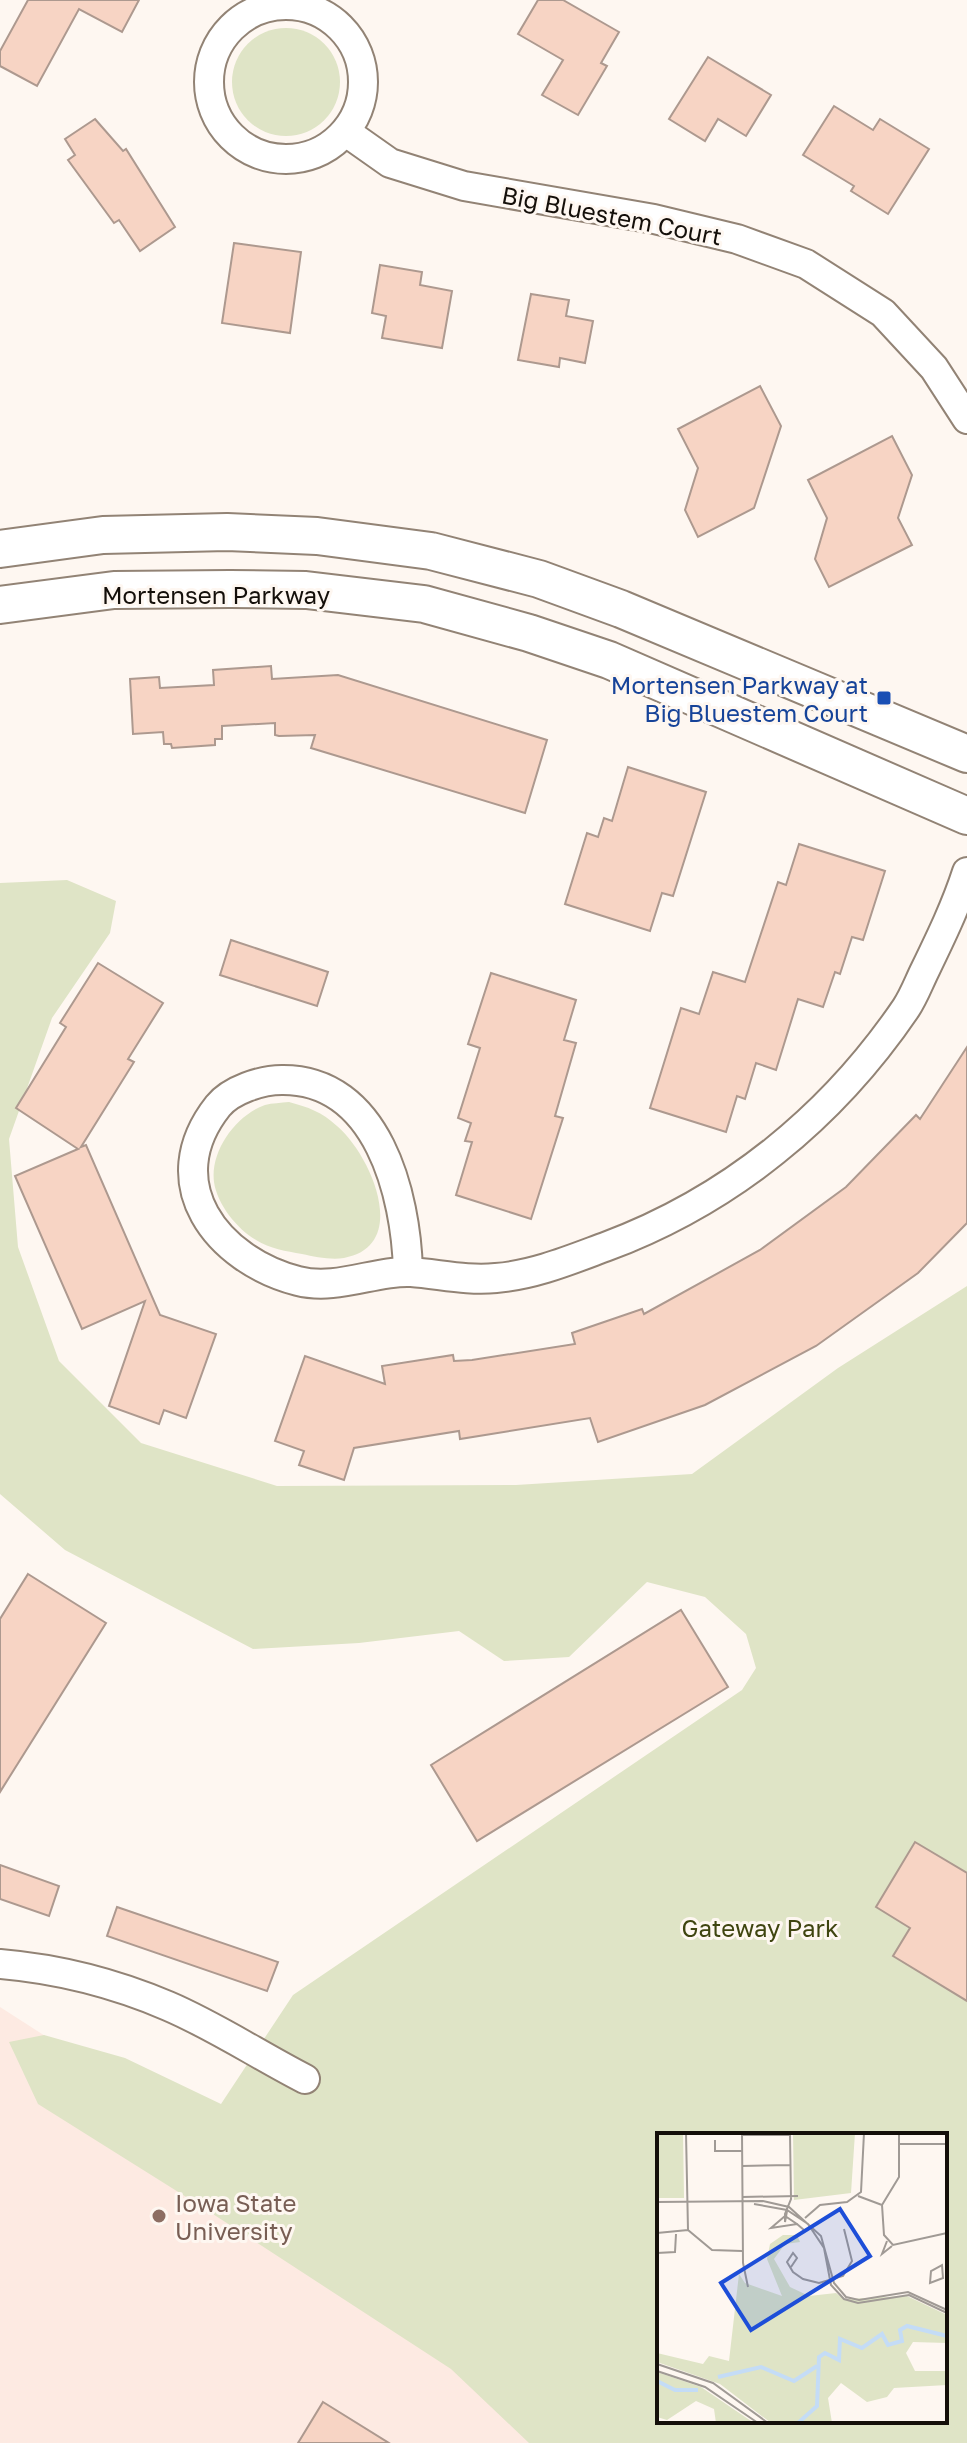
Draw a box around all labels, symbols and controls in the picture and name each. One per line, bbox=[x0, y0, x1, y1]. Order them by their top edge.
street label: Big Bluestem Court bbox=[499, 179, 725, 251]
street label: Mortensen Parkway bbox=[102, 580, 330, 609]
place label: Mortensen Parkway at Big Bluestem Court bbox=[611, 670, 868, 727]
marker: Mortensen Parkway at Big Bluestem Court bbox=[875, 689, 893, 707]
park label: Gateway Park bbox=[682, 1913, 838, 1942]
inset map bbox=[657, 2133, 947, 2423]
place label: Iowa State University bbox=[175, 2188, 297, 2245]
marker: Iowa State University bbox=[150, 2207, 168, 2225]

